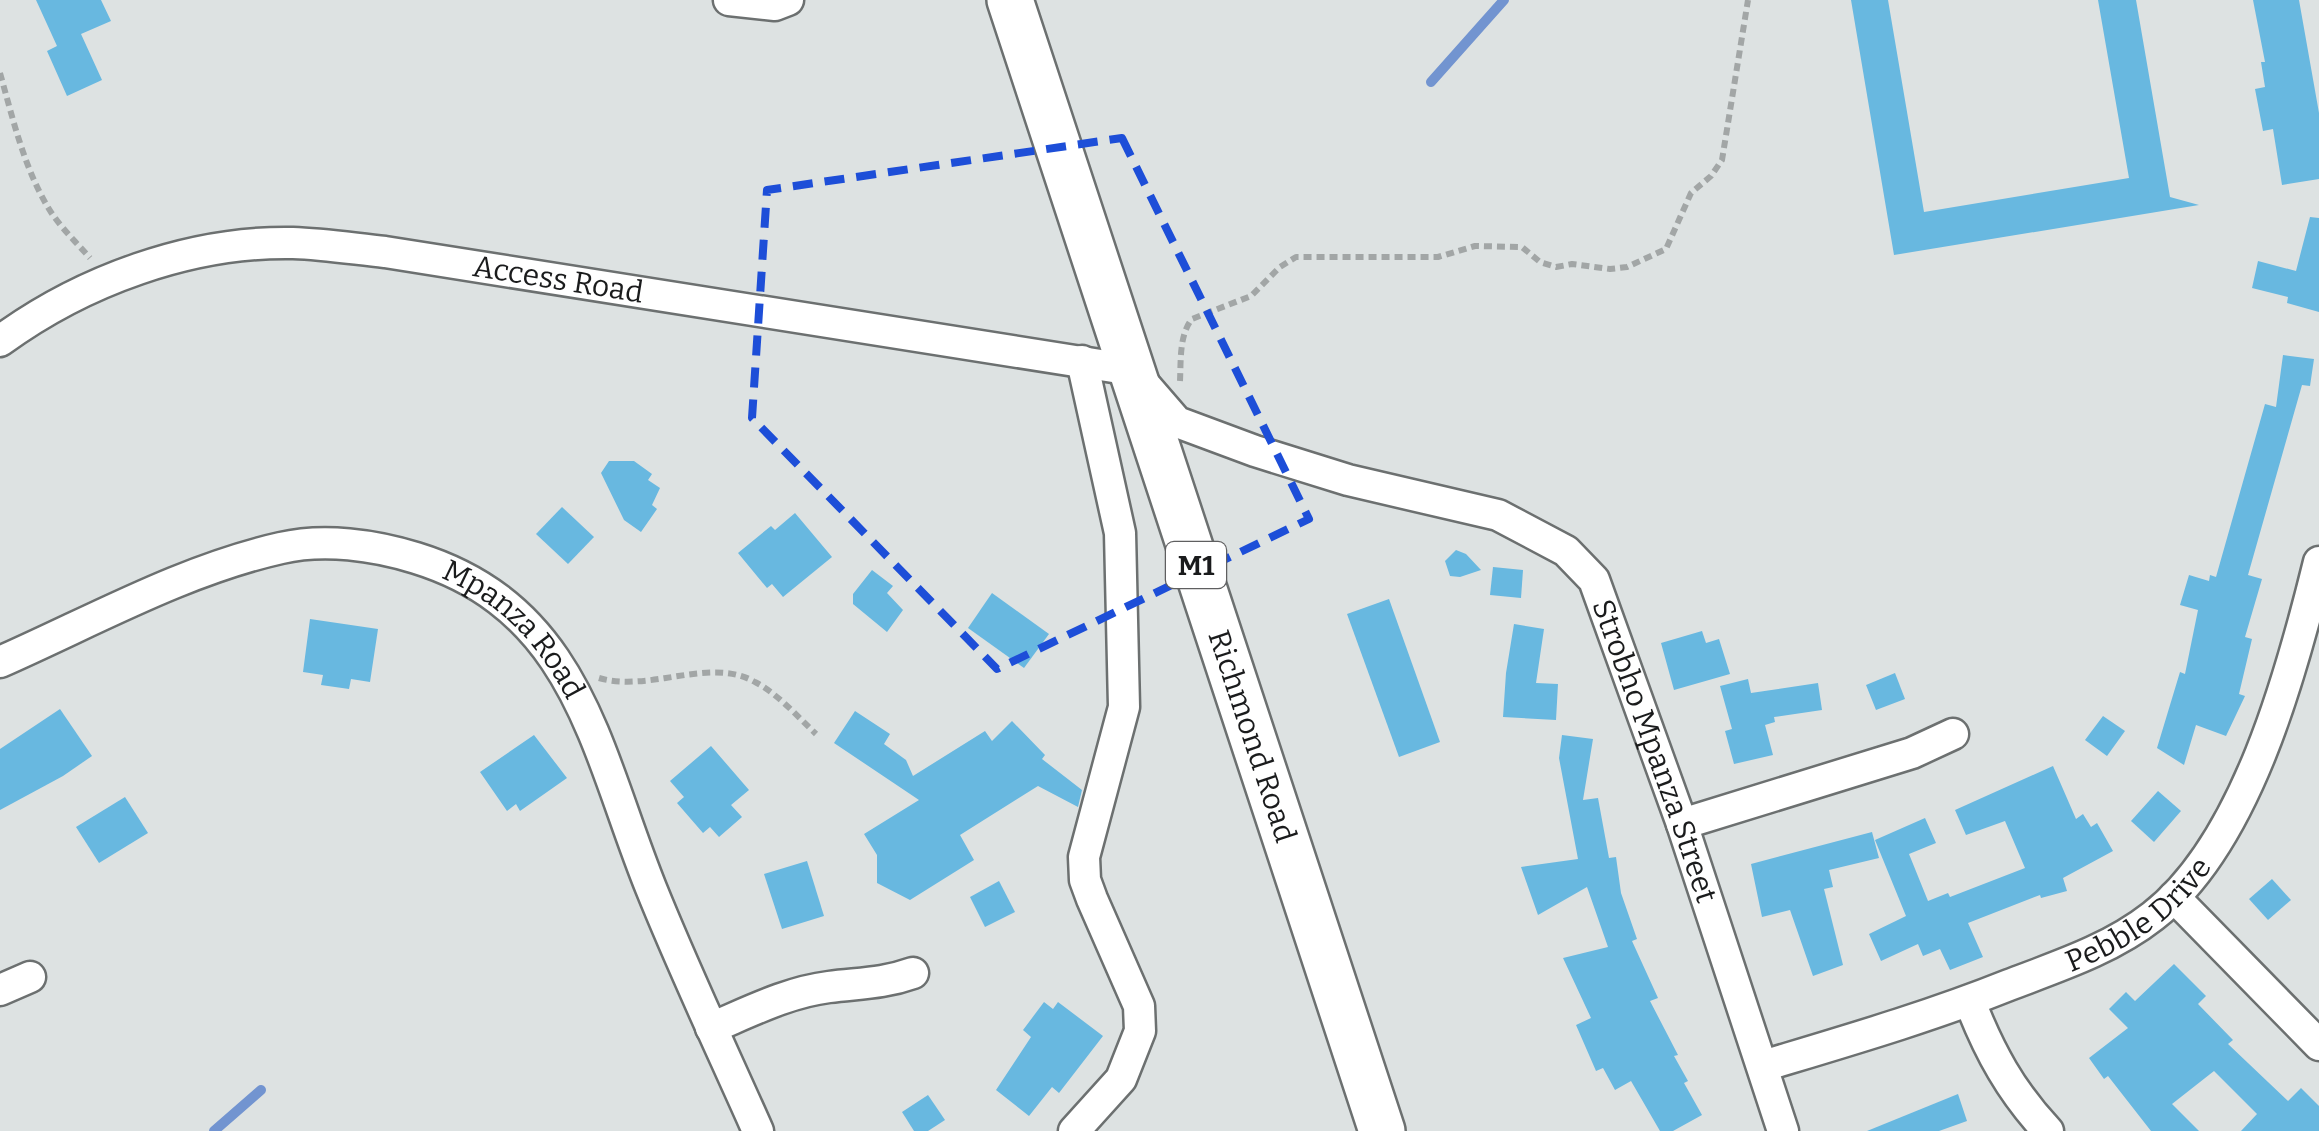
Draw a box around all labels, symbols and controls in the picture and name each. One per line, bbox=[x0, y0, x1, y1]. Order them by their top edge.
street label: Access Road bbox=[470, 248, 646, 311]
road number: M1 bbox=[1166, 542, 1226, 588]
street label: Mpanza Road bbox=[437, 552, 592, 705]
street label: Strobho Mpanza Street bbox=[1584, 594, 1725, 907]
street label: Richmond Road bbox=[1201, 626, 1304, 847]
street label: Pebble Drive bbox=[2060, 850, 2219, 980]

